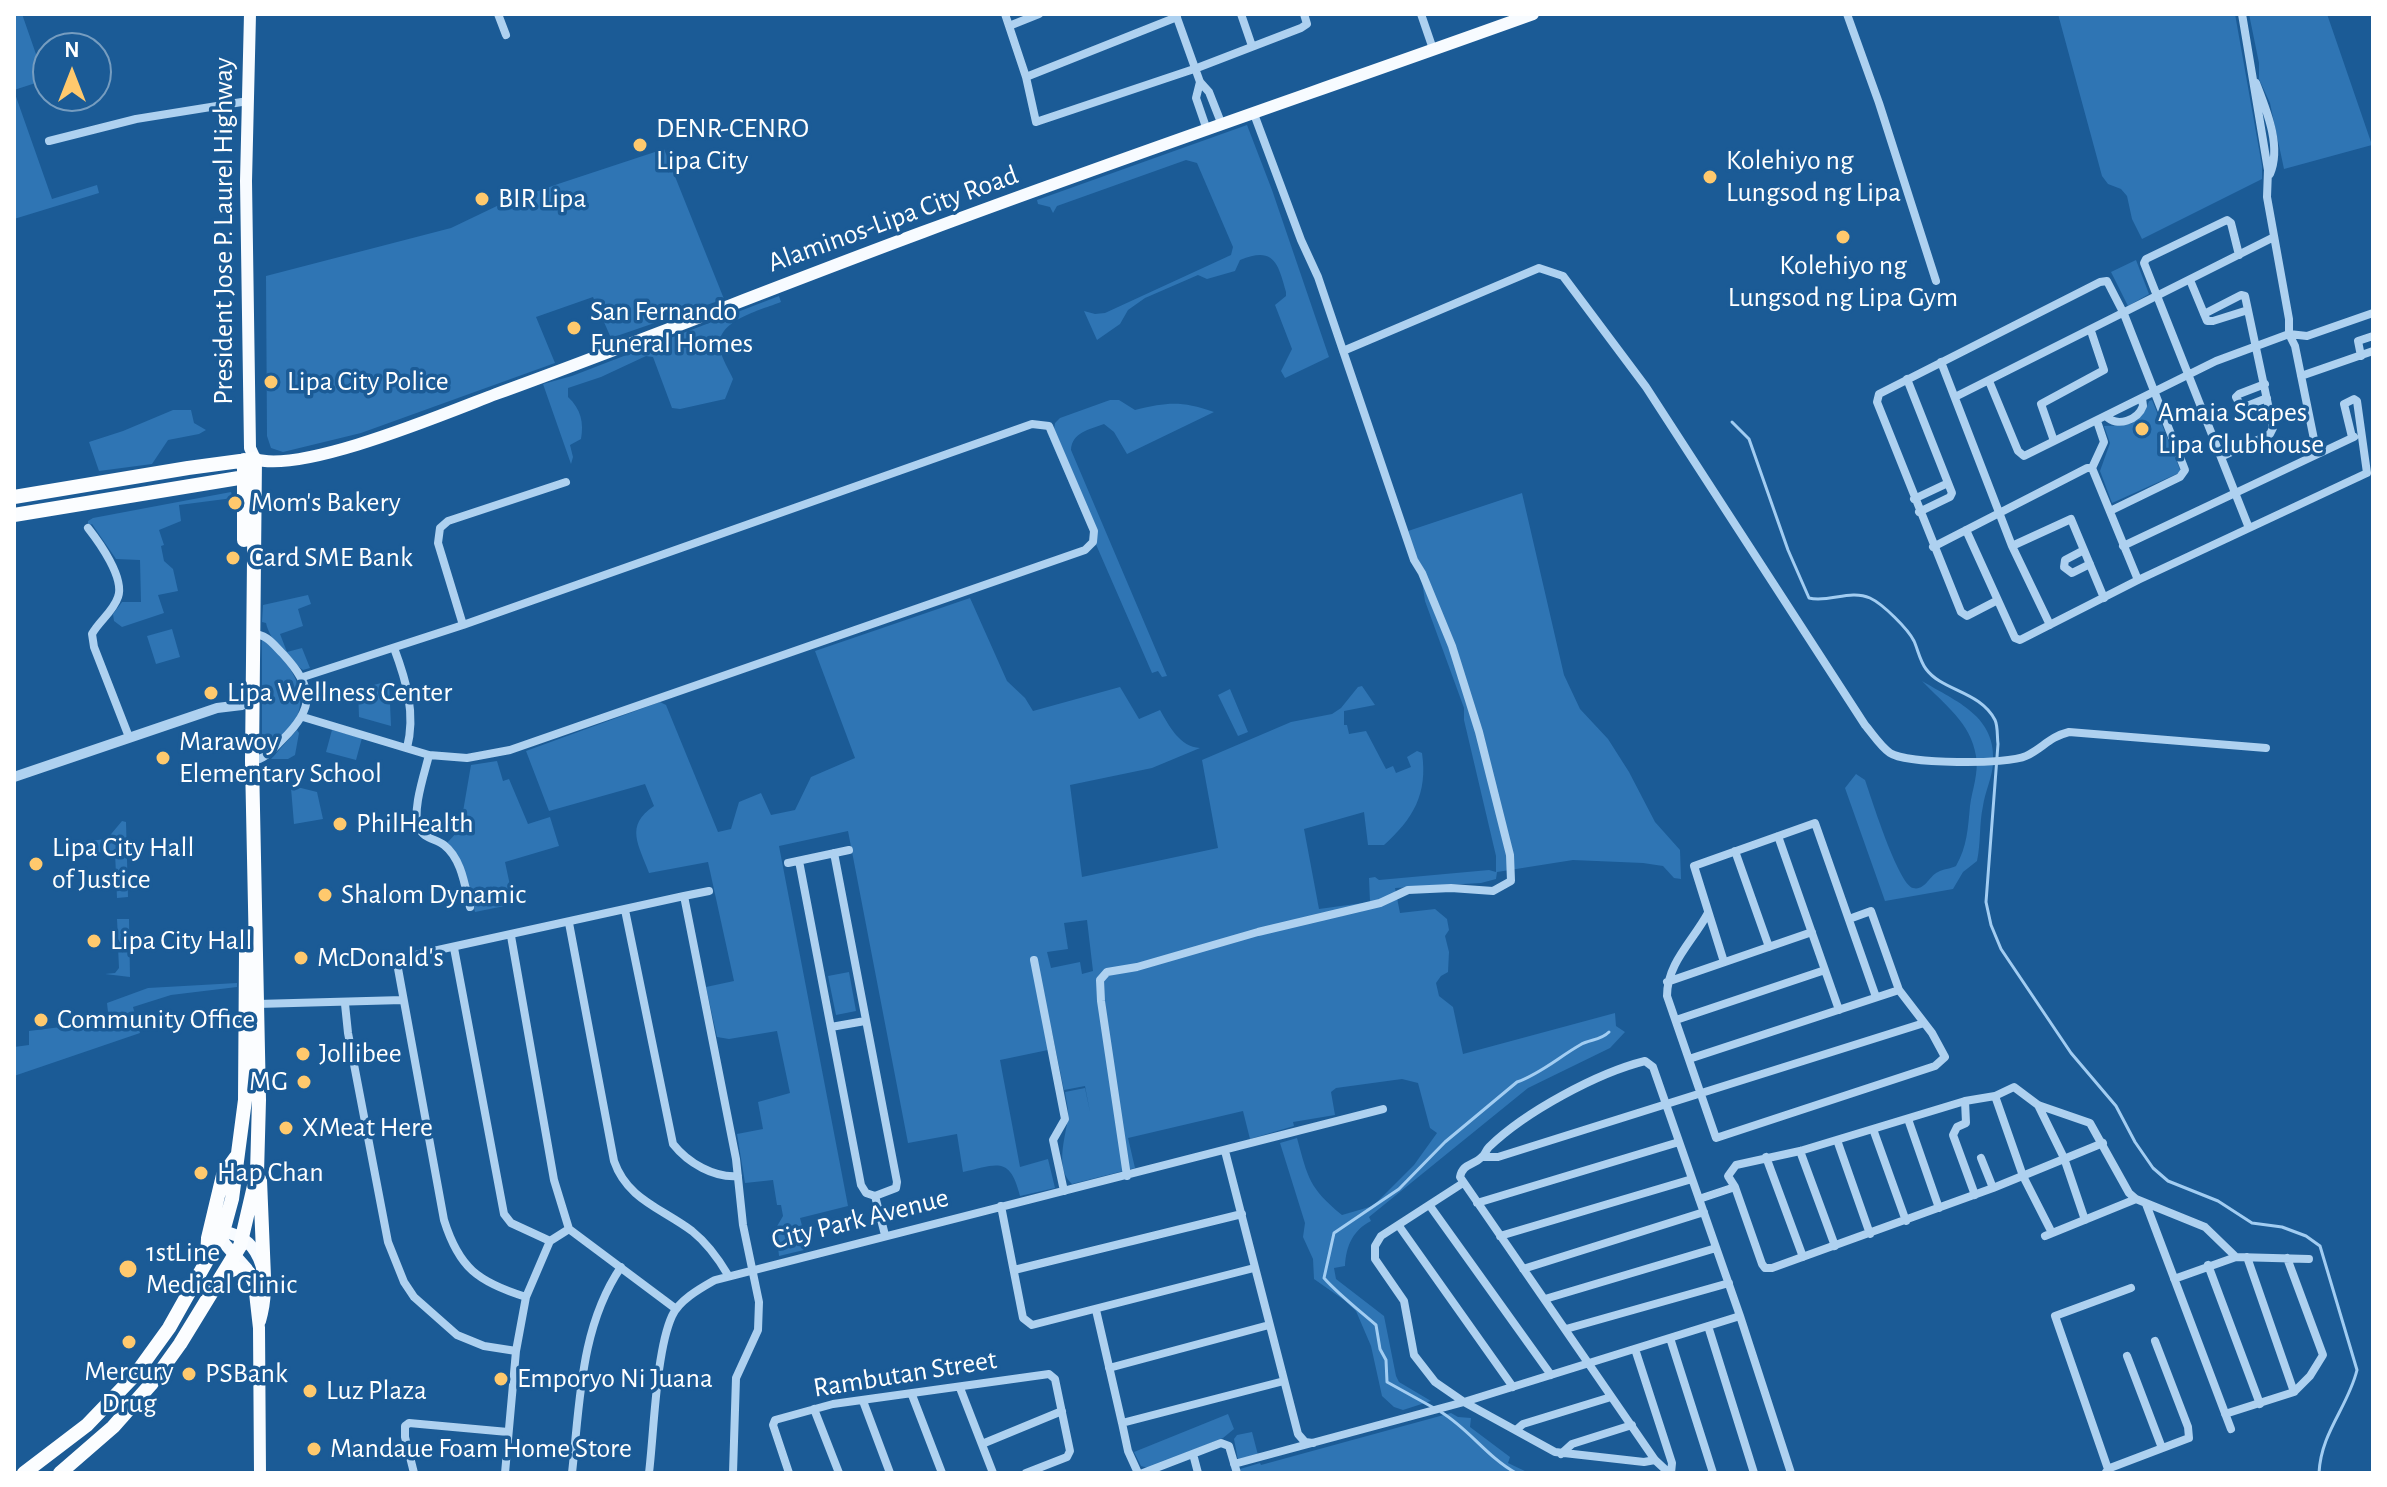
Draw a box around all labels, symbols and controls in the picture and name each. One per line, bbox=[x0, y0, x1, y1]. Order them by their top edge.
north arrow bbox=[32, 32, 112, 112]
text: N bbox=[64, 39, 80, 61]
street label: President Jose P. Laurel Highway bbox=[207, 57, 241, 405]
place label: DENR-CENRO Lipa City bbox=[656, 112, 809, 178]
marker: DENR-CENRO Lipa City bbox=[631, 136, 649, 154]
place label: Kolehiyo ng Lungsod ng Lipa bbox=[1726, 144, 1901, 210]
street label: Alaminos-Lipa City Road bbox=[763, 158, 1023, 280]
marker: Kolehiyo ng Lungsod ng Lipa bbox=[1701, 168, 1719, 186]
place label: BIR Lipa bbox=[498, 182, 586, 216]
marker: BIR Lipa bbox=[473, 190, 491, 208]
marker: Kolehiyo ng Lungsod ng Lipa Gym bbox=[1834, 228, 1852, 246]
place label: Kolehiyo ng Lungsod ng Lipa Gym bbox=[1728, 249, 1958, 315]
place label: San Fernando Funeral Homes bbox=[590, 295, 753, 361]
marker: San Fernando Funeral Homes bbox=[565, 319, 583, 337]
place label: Lipa City Police bbox=[287, 365, 449, 399]
marker: Lipa City Police bbox=[262, 373, 280, 391]
place label: Amaia Scapes Lipa Clubhouse bbox=[2158, 396, 2324, 462]
marker: Amaia Scapes Lipa Clubhouse bbox=[2133, 420, 2151, 438]
place label: Mom's Bakery bbox=[251, 486, 401, 520]
marker: Mom's Bakery bbox=[226, 494, 244, 512]
place label: Card SME Bank bbox=[249, 541, 413, 575]
marker: Card SME Bank bbox=[224, 549, 242, 567]
place label: Lipa Wellness Center bbox=[227, 676, 452, 710]
marker: Lipa Wellness Center bbox=[202, 684, 220, 702]
place label: Marawoy Elementary School bbox=[179, 725, 382, 791]
marker: Marawoy Elementary School bbox=[154, 749, 172, 767]
place label: PhilHealth bbox=[356, 807, 474, 841]
marker: PhilHealth bbox=[331, 815, 349, 833]
place label: Lipa City Hall of Justice bbox=[52, 831, 194, 897]
marker: Lipa City Hall of Justice bbox=[27, 855, 45, 873]
place label: Shalom Dynamic bbox=[341, 878, 526, 912]
marker: Shalom Dynamic bbox=[316, 886, 334, 904]
place label: Lipa City Hall bbox=[110, 924, 252, 958]
marker: Lipa City Hall bbox=[85, 932, 103, 950]
place label: McDonald's bbox=[317, 941, 444, 975]
marker: McDonald's bbox=[292, 949, 310, 967]
place label: Community Office bbox=[57, 1003, 255, 1037]
marker: Community Office bbox=[32, 1011, 50, 1029]
place label: Jollibee bbox=[319, 1037, 402, 1071]
marker: Jollibee bbox=[294, 1045, 312, 1063]
place label: MG bbox=[249, 1065, 288, 1099]
marker: MG bbox=[295, 1073, 313, 1091]
place label: XMeat Here bbox=[302, 1111, 433, 1145]
marker: XMeat Here bbox=[277, 1119, 295, 1137]
place label: Hap Chan bbox=[217, 1156, 324, 1190]
marker: Hap Chan bbox=[192, 1164, 210, 1182]
street label: City Park Avenue bbox=[768, 1181, 952, 1257]
place label: 1stLine Medical Clinic bbox=[146, 1236, 297, 1302]
marker: 1stLine Medical Clinic bbox=[117, 1258, 139, 1280]
marker: Mercury Drug bbox=[120, 1333, 138, 1351]
street label: Rambutan Street bbox=[811, 1343, 999, 1405]
place label: Mercury Drug bbox=[84, 1355, 174, 1421]
place label: PSBank bbox=[205, 1357, 288, 1391]
place label: Emporyo Ni Juana bbox=[517, 1362, 713, 1396]
marker: PSBank bbox=[180, 1365, 198, 1383]
marker: Emporyo Ni Juana bbox=[492, 1370, 510, 1388]
place label: Luz Plaza bbox=[326, 1374, 427, 1408]
marker: Luz Plaza bbox=[301, 1382, 319, 1400]
place label: Mandaue Foam Home Store bbox=[330, 1432, 632, 1466]
marker: Mandaue Foam Home Store bbox=[305, 1440, 323, 1458]

